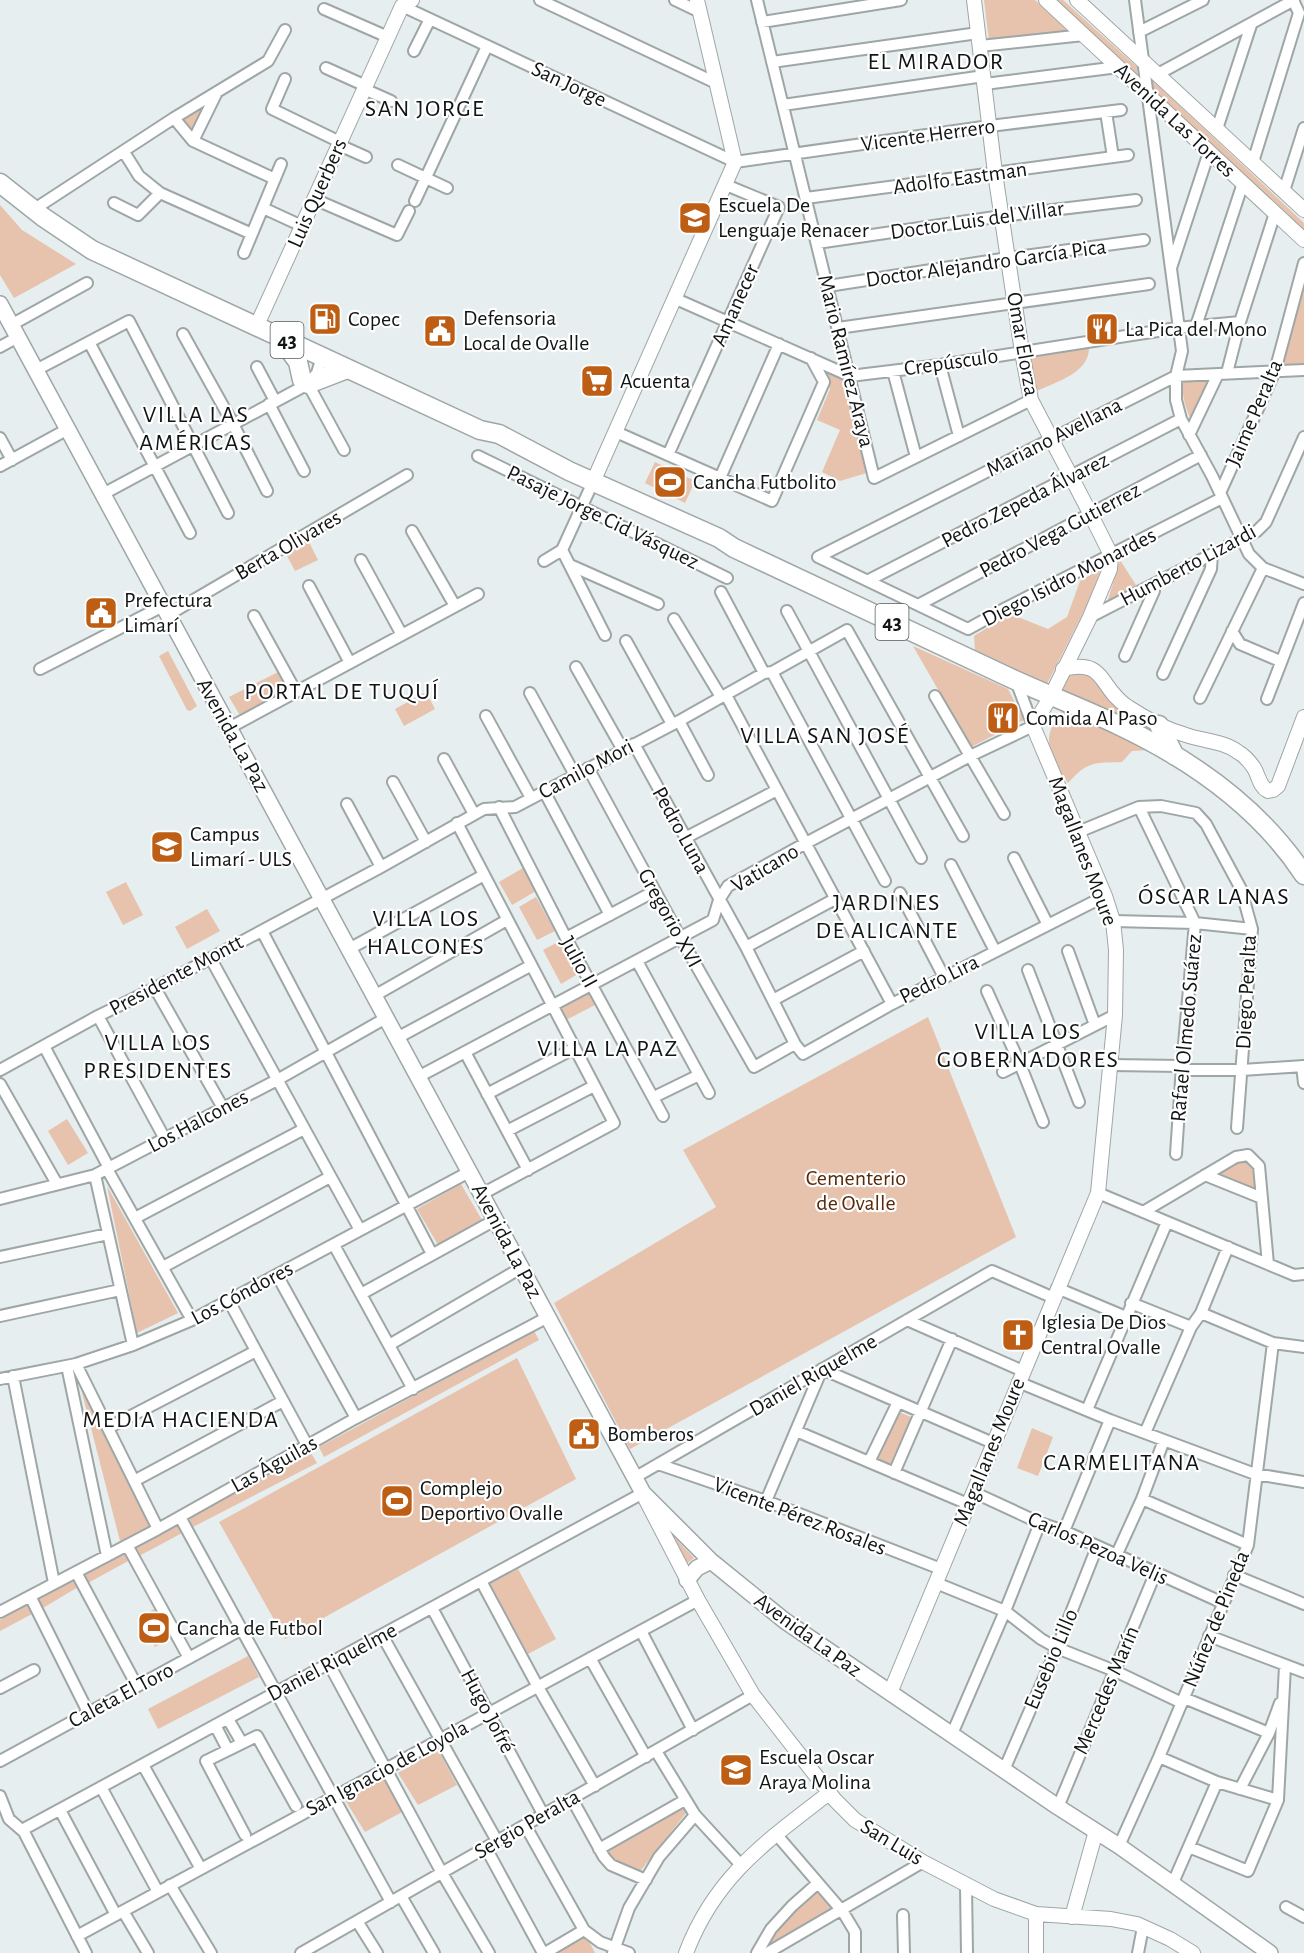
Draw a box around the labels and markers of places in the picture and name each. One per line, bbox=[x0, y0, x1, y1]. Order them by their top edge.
place label: Escuela De Lenguaje Renacer bbox=[718, 194, 869, 241]
school or university icon: Escuela De Lenguaje Renacer bbox=[677, 200, 713, 236]
fuel station icon: Copec bbox=[307, 301, 343, 337]
place label: Defensoria Local de Ovalle bbox=[463, 307, 589, 354]
place label: Copec bbox=[348, 308, 400, 330]
restaurant icon: La Pica del Mono bbox=[1084, 311, 1120, 347]
public building icon: Defensoria Local de Ovalle bbox=[422, 313, 458, 349]
place label: La Pica del Mono bbox=[1125, 318, 1267, 340]
supermarket icon: Acuenta bbox=[579, 363, 615, 399]
place label: Acuenta bbox=[620, 370, 691, 392]
sports icon: Cancha Futbolito bbox=[652, 464, 688, 500]
place label: Cancha Futbolito bbox=[693, 471, 837, 493]
place label: Prefectura Limarí bbox=[124, 589, 212, 636]
public building icon: Prefectura Limarí bbox=[83, 595, 119, 631]
restaurant icon: Comida Al Paso bbox=[985, 700, 1021, 736]
place label: Comida Al Paso bbox=[1026, 707, 1157, 729]
place label: Campus Limarí - ULS bbox=[190, 823, 292, 870]
school or university icon: Campus Limarí - ULS bbox=[149, 829, 185, 865]
place label: Iglesia De Dios Central Ovalle bbox=[1041, 1311, 1166, 1358]
church icon: Iglesia De Dios Central Ovalle bbox=[1000, 1317, 1036, 1353]
public building icon: Bomberos bbox=[566, 1416, 602, 1452]
place label: Bomberos bbox=[607, 1423, 694, 1445]
place label: Complejo Deportivo Ovalle bbox=[420, 1477, 563, 1524]
sports icon: Complejo Deportivo Ovalle bbox=[379, 1483, 415, 1519]
sports icon: Cancha de Futbol bbox=[136, 1610, 172, 1646]
place label: Cancha de Futbol bbox=[177, 1617, 323, 1639]
place label: Escuela Oscar Araya Molina bbox=[759, 1746, 874, 1793]
school or university icon: Escuela Oscar Araya Molina bbox=[718, 1752, 754, 1788]

